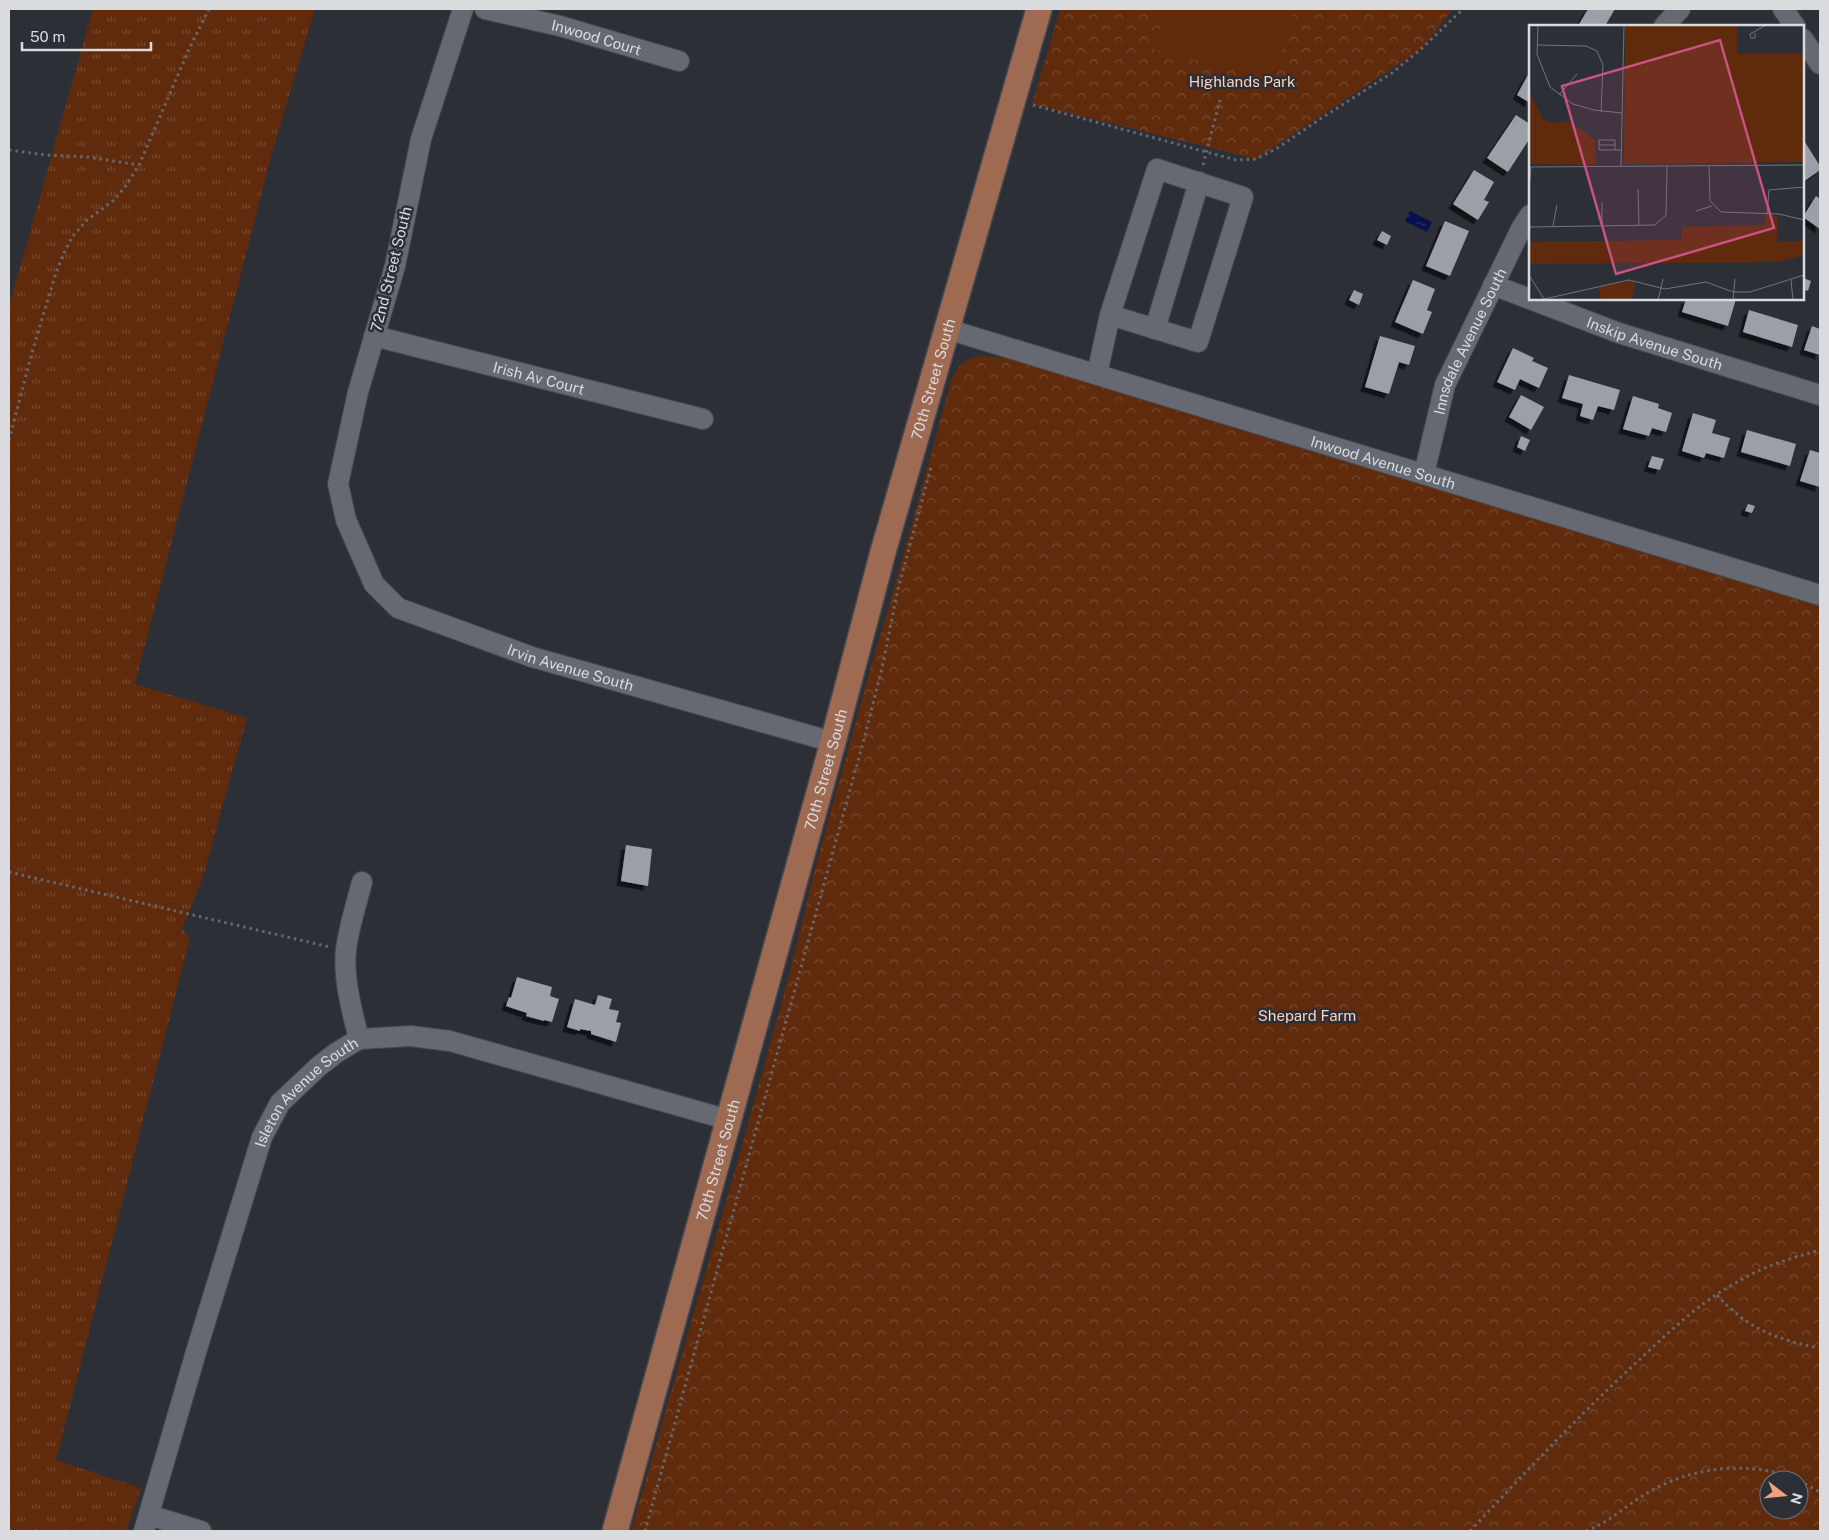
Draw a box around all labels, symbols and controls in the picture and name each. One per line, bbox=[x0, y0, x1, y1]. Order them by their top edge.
street label: Inwood Court bbox=[550, 16, 644, 58]
scale bar bbox=[22, 20, 151, 52]
inset map bbox=[1529, 25, 1804, 300]
text: 50 m bbox=[30, 28, 65, 45]
park label: Highlands Park bbox=[1189, 73, 1295, 90]
street label: 72nd Street South bbox=[367, 205, 415, 333]
street label: Innsdale Avenue South bbox=[1430, 265, 1509, 416]
street label: Inskip Avenue South bbox=[1584, 313, 1725, 373]
street label: 70th Street South bbox=[907, 316, 958, 442]
street label: Irish Av Court bbox=[491, 358, 587, 397]
street label: Inwood Avenue South bbox=[1309, 432, 1458, 492]
street label: Irvin Avenue South bbox=[505, 640, 636, 694]
street label: 70th Street South bbox=[801, 707, 850, 832]
park label: Shepard Farm bbox=[1258, 1007, 1356, 1024]
street label: Isleton Avenue South bbox=[251, 1033, 361, 1149]
street label: 70th Street South bbox=[693, 1097, 742, 1223]
north arrow bbox=[1759, 1470, 1809, 1520]
text: N bbox=[1787, 1491, 1806, 1506]

